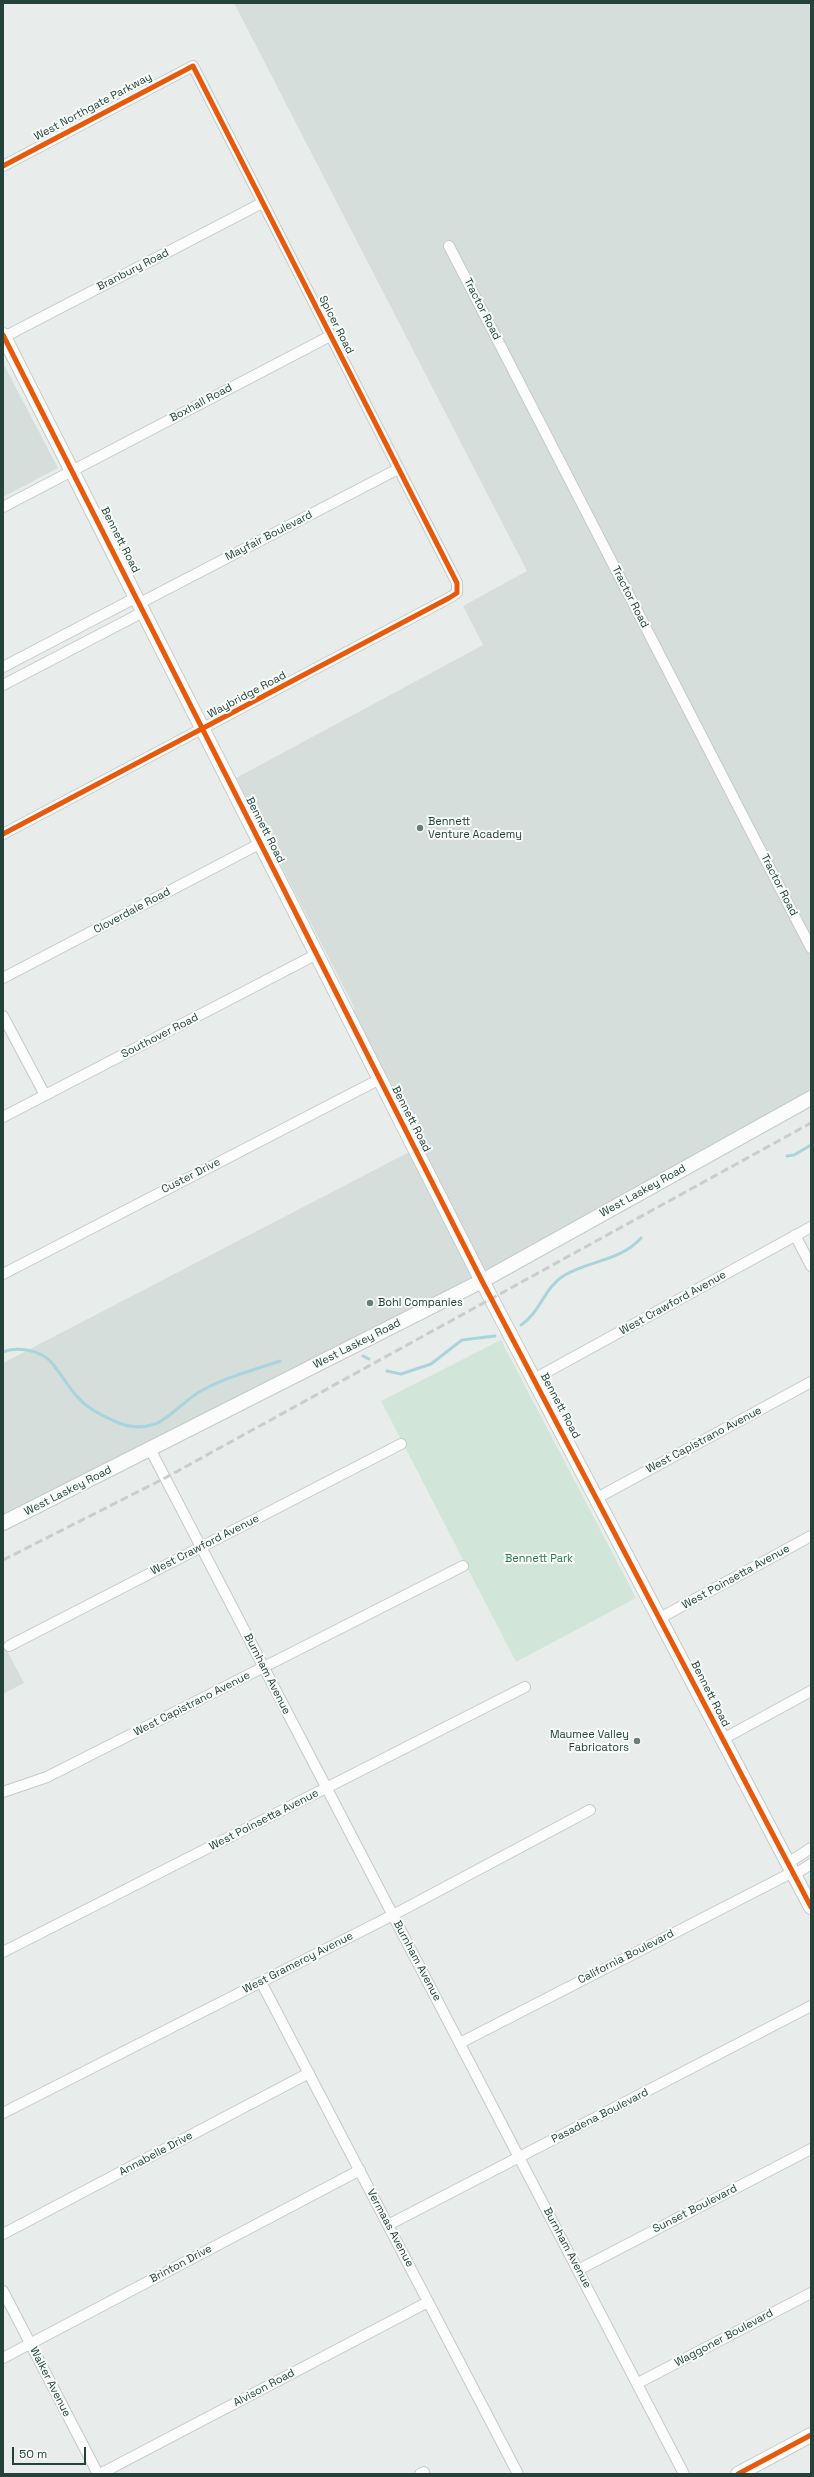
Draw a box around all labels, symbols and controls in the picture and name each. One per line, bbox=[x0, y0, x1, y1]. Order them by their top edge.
street label: West Northgate Parkway bbox=[32, 70, 154, 144]
street label: Branbury Road bbox=[95, 246, 171, 294]
street label: Tractor Road bbox=[461, 276, 503, 342]
street label: Spicer Road bbox=[316, 294, 356, 356]
street label: Boxhall Road bbox=[168, 381, 234, 425]
street label: Bennett Road bbox=[98, 505, 142, 575]
street label: Mayfair Boulevard bbox=[223, 508, 315, 564]
street label: Tractor Road bbox=[609, 564, 651, 630]
street label: Waybridge Road bbox=[206, 669, 288, 721]
street label: Bennett Road bbox=[243, 795, 287, 865]
place label: Bennett Venture Academy bbox=[428, 815, 522, 841]
marker: Bennett Venture Academy bbox=[415, 823, 425, 833]
street label: Tractor Road bbox=[758, 852, 800, 918]
street label: Cloverdale Road bbox=[91, 885, 173, 937]
street label: Southover Road bbox=[119, 1011, 201, 1061]
street label: Bennett Road bbox=[389, 1084, 433, 1154]
street label: Custer Drive bbox=[159, 1156, 223, 1196]
street label: West Laskey Road bbox=[598, 1162, 688, 1220]
street label: West Crawford Avenue bbox=[617, 1268, 729, 1338]
place label: Bohl Companies bbox=[378, 1296, 463, 1310]
marker: Bohl Companies bbox=[365, 1298, 375, 1308]
street label: West Laskey Road bbox=[311, 1316, 403, 1372]
street label: Bennett Road bbox=[537, 1371, 583, 1441]
street label: West Capistrano Avenue bbox=[644, 1404, 764, 1476]
street label: West Laskey Road bbox=[22, 1463, 114, 1519]
street label: West Crawford Avenue bbox=[149, 1512, 261, 1578]
street label: West Poinsetta Avenue bbox=[680, 1542, 792, 1612]
park label: Bennett Park bbox=[505, 1552, 573, 1566]
street label: Burnham Avenue bbox=[241, 1631, 293, 1717]
street label: Bennett Road bbox=[688, 1659, 732, 1729]
street label: West Capistrano Avenue bbox=[132, 1669, 252, 1739]
place label: Maumee Valley Fabricators bbox=[550, 1728, 629, 1754]
marker: Maumee Valley Fabricators bbox=[632, 1736, 642, 1746]
street label: West Poinsetta Avenue bbox=[207, 1787, 321, 1853]
street label: Burnham Avenue bbox=[390, 1919, 444, 2003]
street label: California Boulevard bbox=[576, 1927, 676, 1987]
street label: West Gramercy Avenue bbox=[241, 1929, 355, 1997]
street label: Pasadena Boulevard bbox=[549, 2086, 651, 2146]
street label: Annabelle Drive bbox=[117, 2129, 195, 2179]
street label: Sunset Boulevard bbox=[651, 2182, 739, 2236]
street label: Vermaas Avenue bbox=[364, 2187, 416, 2269]
street label: Burnham Avenue bbox=[540, 2206, 594, 2290]
street label: Brinton Drive bbox=[148, 2242, 214, 2286]
street label: Waggoner Boulevard bbox=[672, 2306, 776, 2370]
street label: Walker Avenue bbox=[27, 2345, 73, 2419]
street label: Alvison Road bbox=[231, 2366, 297, 2410]
scale bar bbox=[14, 2439, 88, 2465]
text: 50 m bbox=[19, 2446, 47, 2462]

